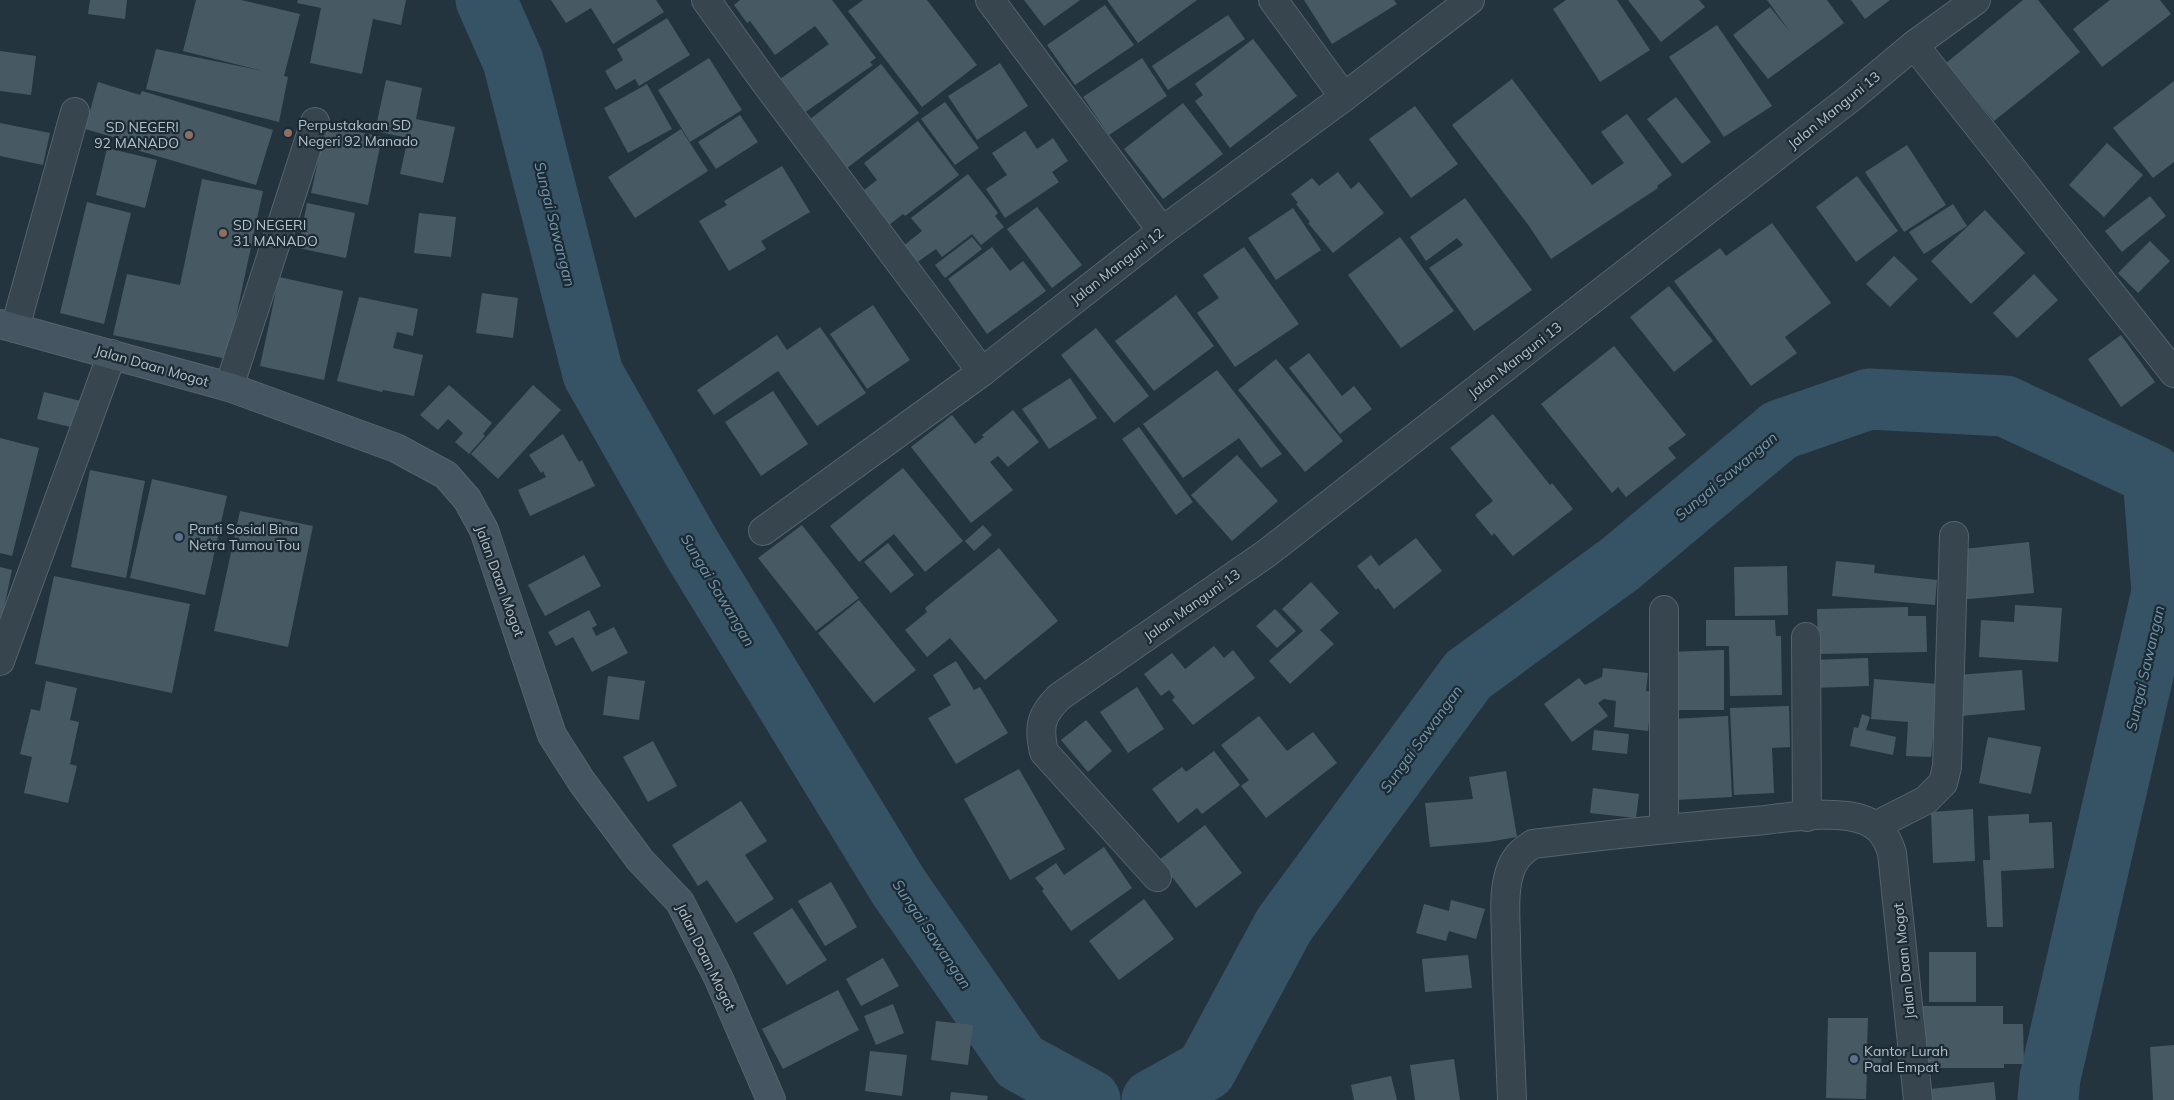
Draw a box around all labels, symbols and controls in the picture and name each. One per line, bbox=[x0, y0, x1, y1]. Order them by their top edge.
street label: Jalan Manguni 13 bbox=[1784, 67, 1884, 153]
place label: Perpustakaan SD Negeri 92 Manado bbox=[298, 116, 418, 150]
place label: SD NEGERI 92 MANADO bbox=[94, 118, 179, 152]
marker: Perpustakaan SD Negeri 92 Manado bbox=[282, 127, 294, 139]
marker: SD NEGERI 92 MANADO bbox=[183, 129, 195, 141]
water label: Sungai Sawangan bbox=[530, 160, 580, 289]
place label: SD NEGERI 31 MANADO bbox=[233, 216, 318, 250]
street label: Jalan Manguni 12 bbox=[1067, 224, 1167, 308]
marker: SD NEGERI 31 MANADO bbox=[217, 227, 229, 239]
street label: Jalan Manguni 13 bbox=[1465, 318, 1565, 402]
street label: Jalan Daan Mogot bbox=[93, 341, 211, 391]
water label: Sungai Sawangan bbox=[1671, 427, 1781, 524]
place label: Panti Sosial Bina Netra Tumou Tou bbox=[189, 520, 300, 554]
street label: Jalan Daan Mogot bbox=[472, 523, 528, 639]
water label: Sungai Sawangan bbox=[677, 530, 759, 650]
marker: Panti Sosial Bina Netra Tumou Tou bbox=[173, 531, 185, 543]
street label: Jalan Manguni 13 bbox=[1140, 565, 1244, 645]
water label: Sungai Sawangan bbox=[2121, 603, 2169, 733]
water label: Sungai Sawangan bbox=[1376, 681, 1466, 796]
water label: Sungai Sawangan bbox=[888, 876, 976, 993]
street label: Jalan Daan Mogot bbox=[672, 900, 740, 1014]
street label: Jalan Daan Mogot bbox=[1889, 902, 1919, 1020]
place label: Kantor Lurah Paal Empat bbox=[1864, 1042, 1948, 1076]
marker: Kantor Lurah Paal Empat bbox=[1848, 1053, 1860, 1065]

